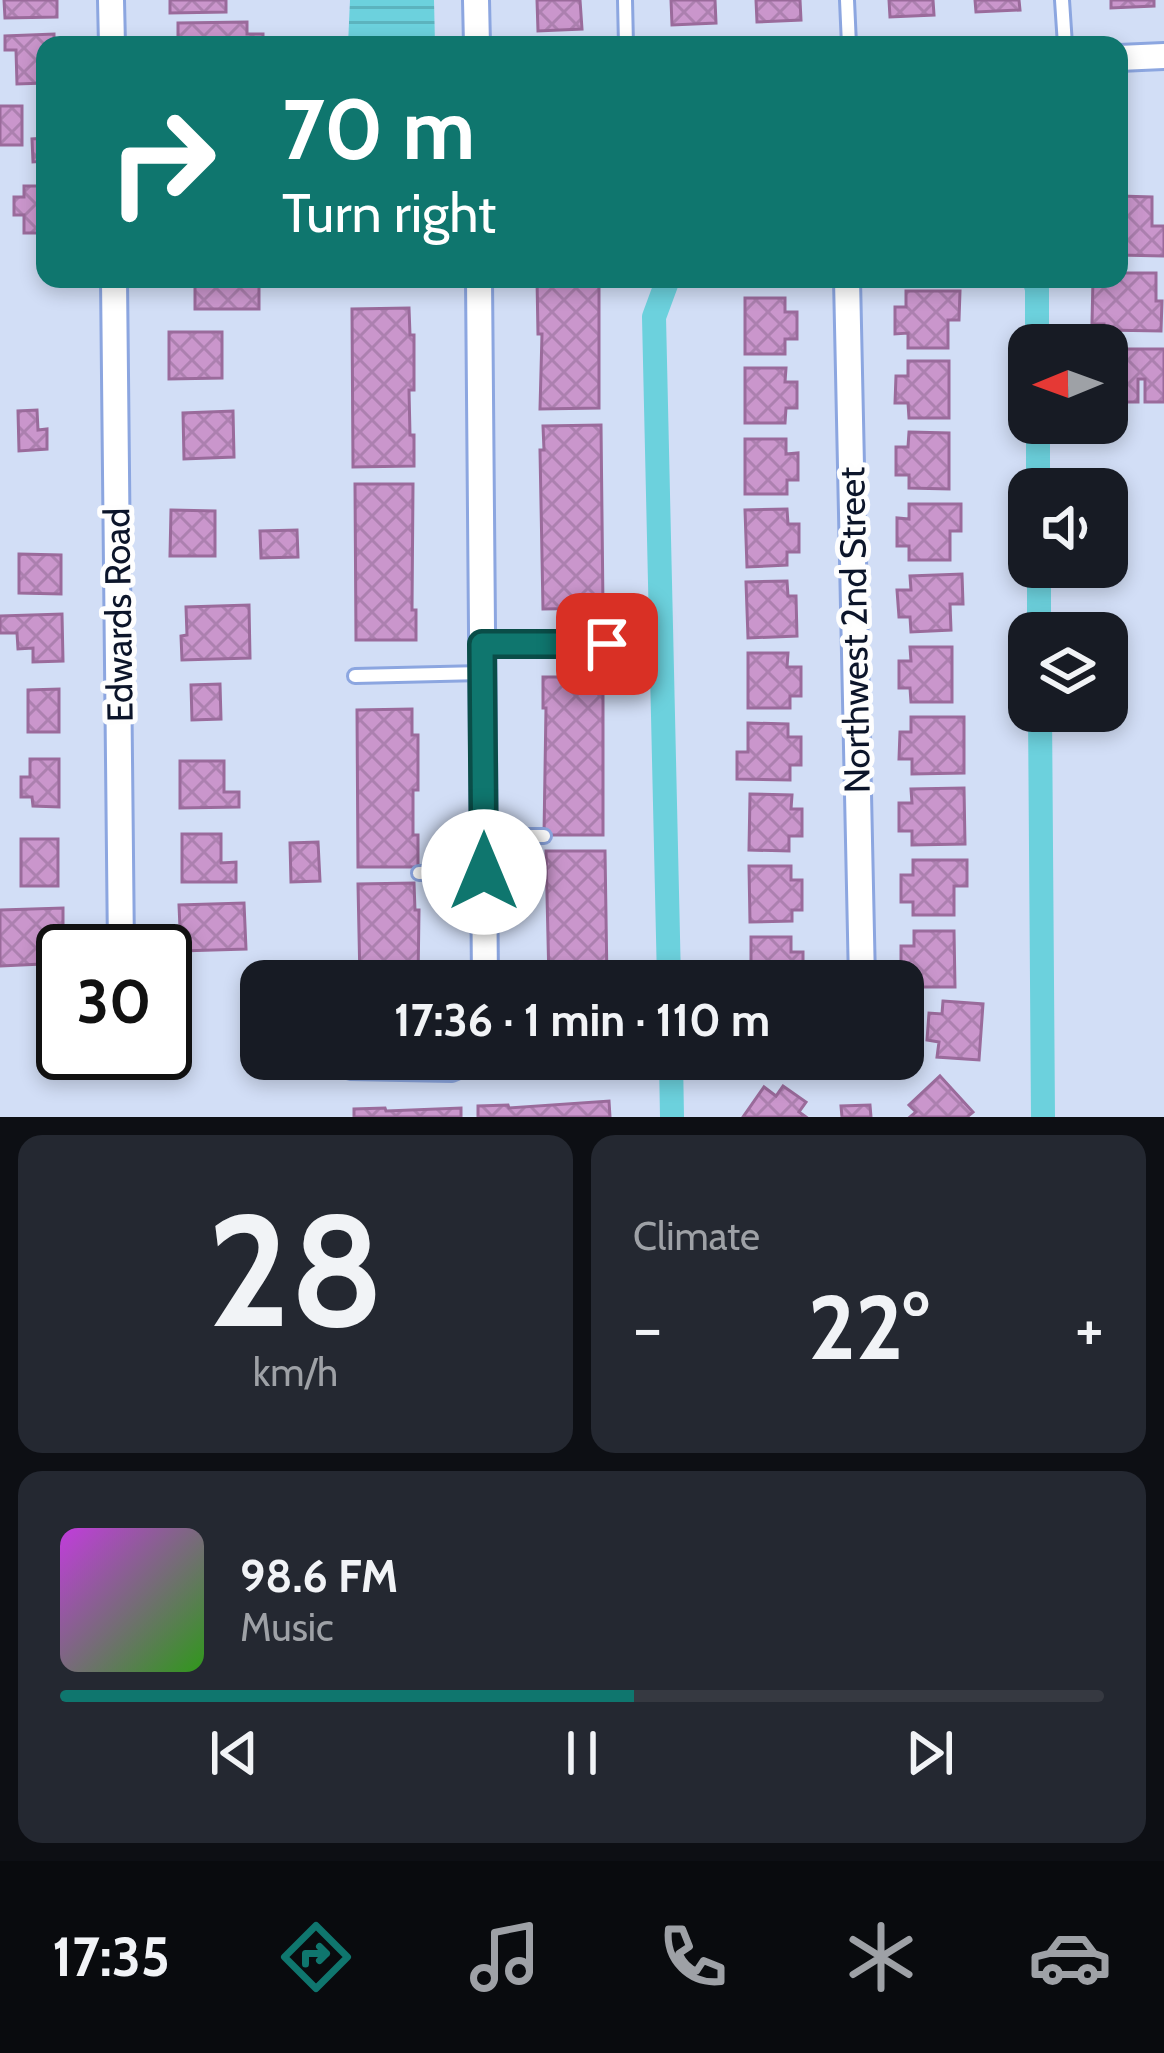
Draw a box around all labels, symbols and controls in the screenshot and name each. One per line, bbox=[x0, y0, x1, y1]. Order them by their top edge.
text: 70 m bbox=[282, 78, 475, 180]
icon: right bbox=[84, 84, 240, 240]
text: Turn right bbox=[282, 180, 496, 246]
north arrow bbox=[1008, 324, 1128, 444]
map controls bbox=[1008, 324, 1128, 732]
street label: Northwest 2nd Street bbox=[829, 466, 879, 794]
button: sound bbox=[1008, 468, 1128, 588]
street label: Edwards Road bbox=[94, 507, 142, 723]
pin bbox=[556, 593, 658, 695]
icon: arrive bbox=[574, 611, 640, 677]
button: layers bbox=[1008, 612, 1128, 732]
position arrow bbox=[421, 809, 547, 935]
speed limit sign: 30 bbox=[36, 924, 192, 1080]
text: 17:36 · 1 min · 110 m bbox=[394, 993, 770, 1047]
text: 28 bbox=[207, 1175, 384, 1365]
text: Climate bbox=[633, 1212, 760, 1260]
text: 22° bbox=[808, 1272, 929, 1382]
text: − bbox=[633, 1287, 662, 1368]
text: + bbox=[1075, 1287, 1104, 1368]
text: km/h bbox=[253, 1348, 338, 1396]
text: 98.6 FM bbox=[240, 1549, 398, 1603]
text: Music bbox=[240, 1603, 334, 1651]
icon: previous bbox=[201, 1720, 267, 1786]
icon: pause bbox=[549, 1720, 615, 1786]
icon: next bbox=[897, 1720, 963, 1786]
icon: directions bbox=[274, 1915, 358, 1999]
icon: music bbox=[463, 1915, 547, 1999]
icon: phone bbox=[651, 1915, 735, 1999]
icon: climate bbox=[839, 1915, 923, 1999]
icon: car bbox=[1028, 1915, 1112, 1999]
text: 17:35 bbox=[52, 1924, 170, 1990]

